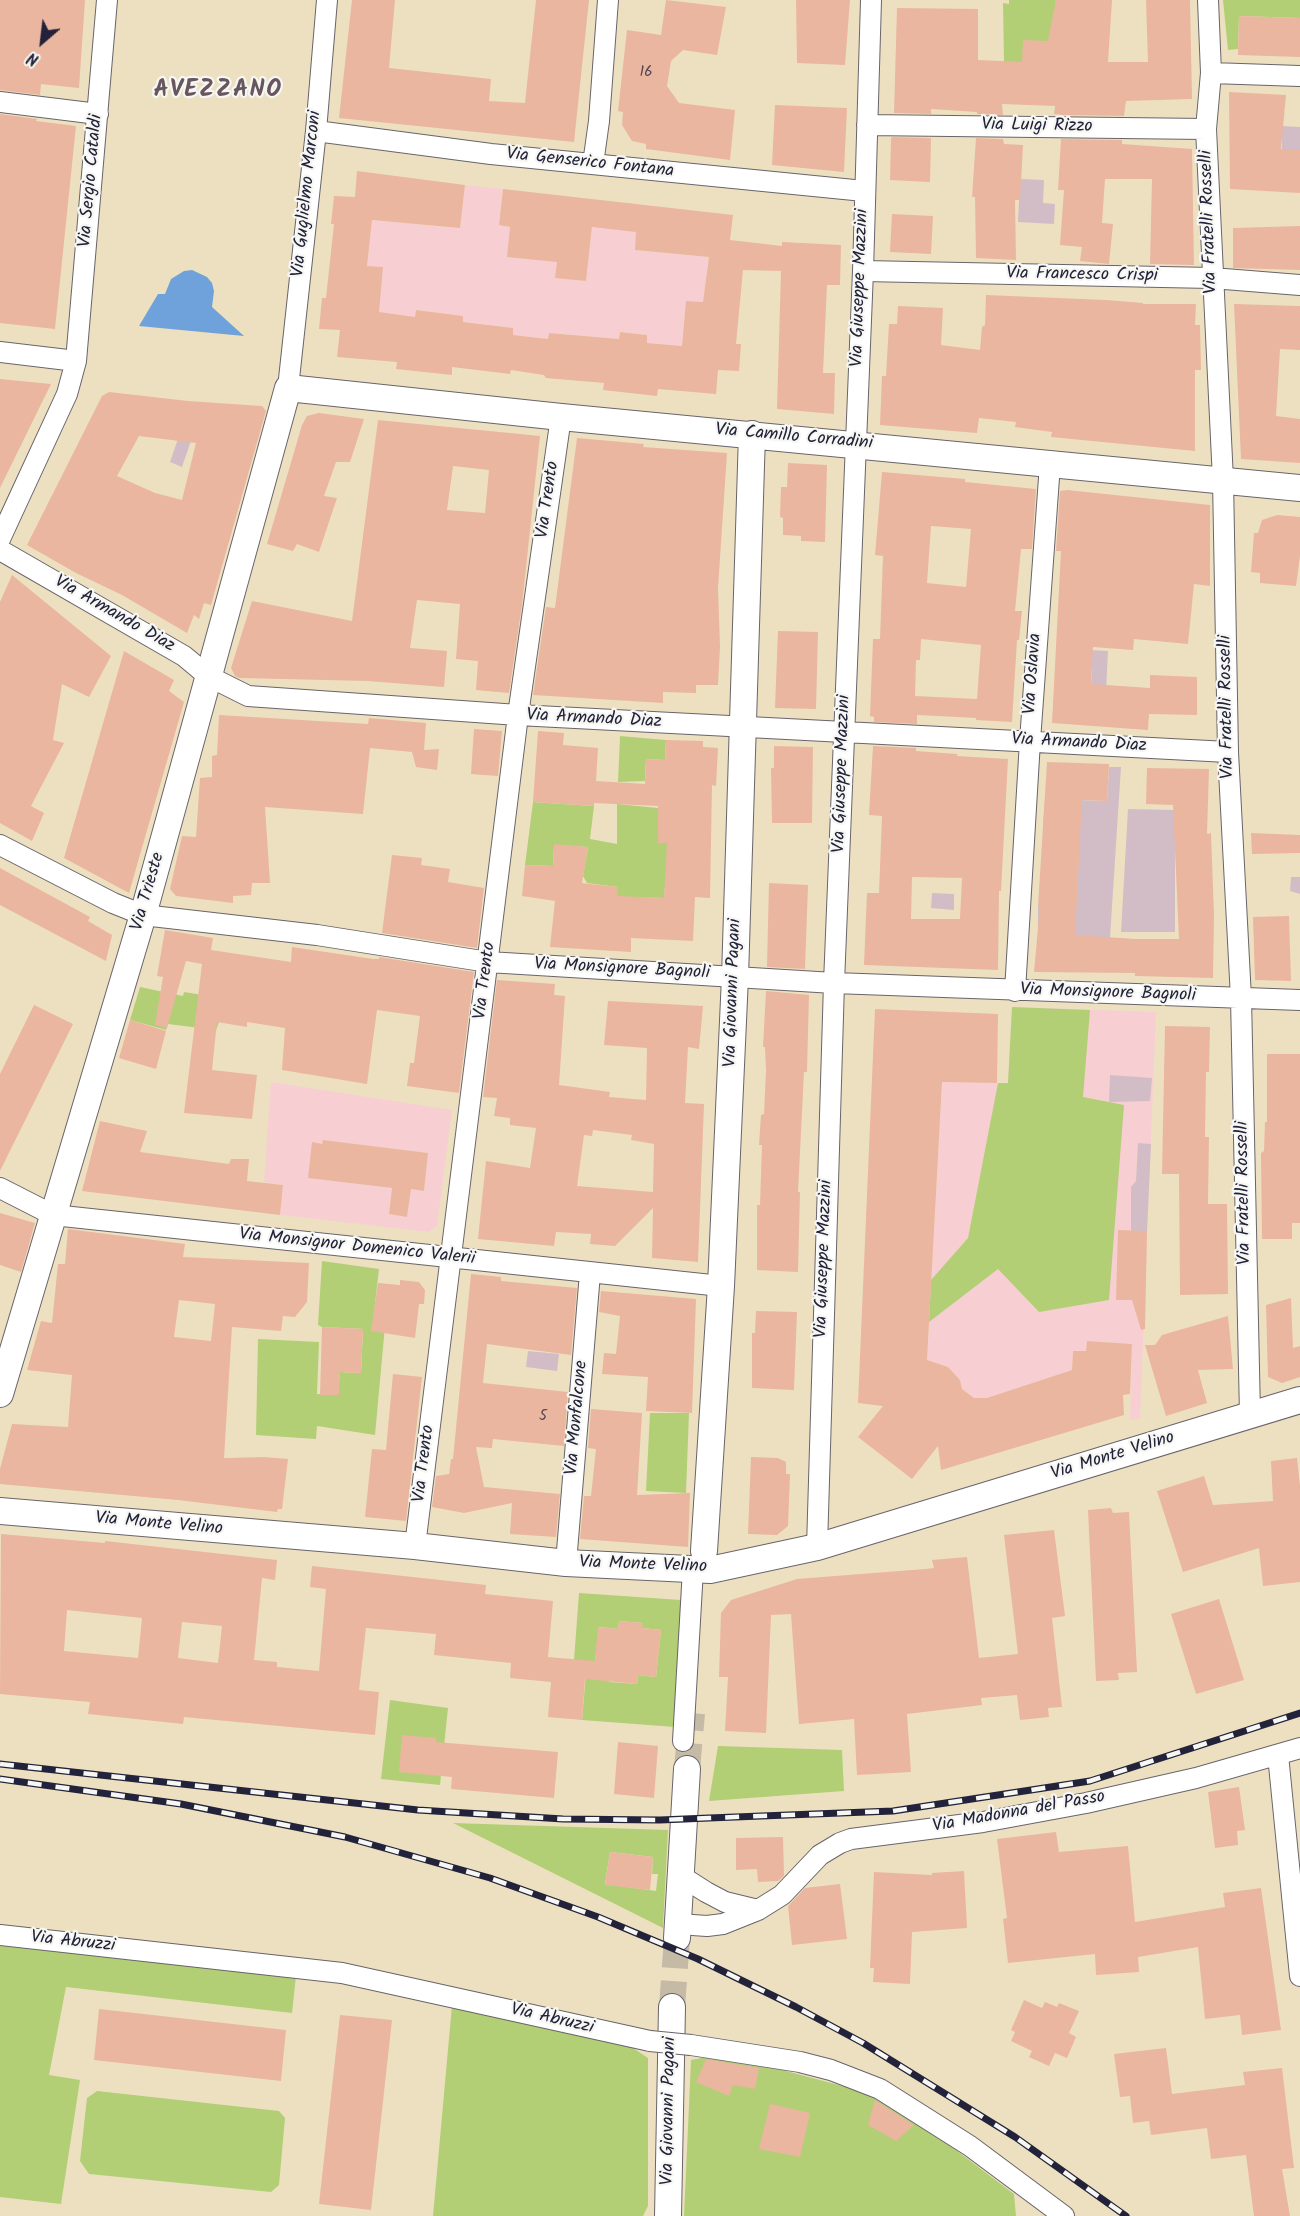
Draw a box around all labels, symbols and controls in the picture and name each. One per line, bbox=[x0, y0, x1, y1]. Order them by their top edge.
north arrow bbox=[12, 12, 72, 72]
text: N bbox=[23, 45, 44, 72]
house number: 16 bbox=[639, 64, 653, 82]
district label: AVEZZANO bbox=[153, 78, 283, 106]
street label: Via Guglielmo Marconi bbox=[289, 110, 327, 278]
street label: Via Sergio Cataldi bbox=[75, 113, 109, 249]
street label: Via Luigi Rizzo bbox=[981, 115, 1093, 139]
street label: Via Genserico Fontana bbox=[505, 144, 675, 184]
street label: Via Fratelli Rosselli bbox=[1197, 150, 1223, 294]
street label: Via Giuseppe Mazzini bbox=[847, 208, 875, 368]
street label: Via Francesco Crispi bbox=[1006, 264, 1158, 288]
street label: Via Camillo Corradini bbox=[714, 420, 874, 456]
street label: Via Trento bbox=[533, 460, 565, 540]
street label: Via Armando Diaz bbox=[50, 572, 178, 658]
street label: Via Oslavia bbox=[1020, 633, 1048, 715]
street label: Via Fratelli Rosselli bbox=[1216, 635, 1240, 779]
street label: Via Giuseppe Mazzini bbox=[829, 694, 857, 854]
street label: Via Armando Diaz bbox=[526, 706, 662, 734]
street label: Via Armando Diaz bbox=[1011, 730, 1147, 758]
street label: Via Trieste bbox=[128, 850, 170, 934]
street label: Via Giovanni Pagani bbox=[721, 918, 747, 1068]
street label: Via Trento bbox=[471, 941, 501, 1021]
street label: Via Monsignore Bagnoli bbox=[534, 955, 710, 985]
street label: Via Monsignore Bagnoli bbox=[1020, 980, 1196, 1008]
street label: Via Fratelli Rosselli bbox=[1233, 1121, 1257, 1265]
street label: Via Giuseppe Mazzini bbox=[811, 1179, 839, 1339]
street label: Via Monsignor Domenico Valerii bbox=[238, 1225, 476, 1271]
street label: Via Monfalcone bbox=[562, 1360, 594, 1476]
house number: 5 bbox=[539, 1408, 547, 1426]
street label: Via Trento bbox=[410, 1424, 440, 1504]
street label: Via Monte Velino bbox=[1049, 1428, 1177, 1486]
street label: Via Monte Velino bbox=[94, 1509, 224, 1541]
street label: Via Monte Velino bbox=[579, 1553, 707, 1579]
street label: Via Madonna del Passo bbox=[931, 1787, 1107, 1839]
street label: Via Abruzzi bbox=[30, 1928, 116, 1958]
street label: Via Abruzzi bbox=[508, 2000, 596, 2040]
street label: Via Giovanni Pagani bbox=[658, 2036, 682, 2186]

